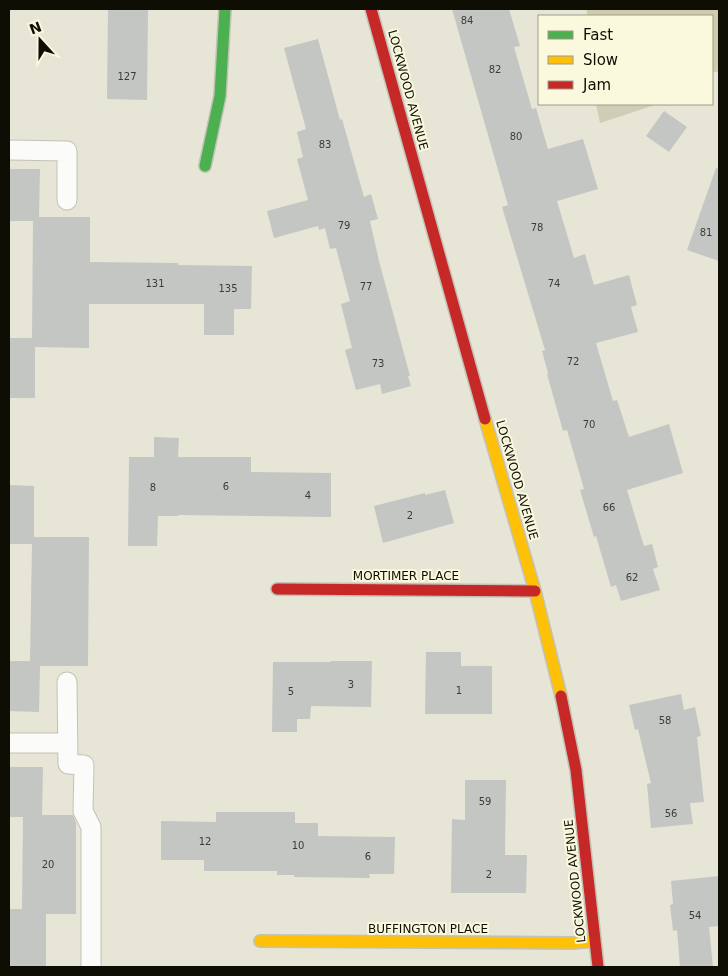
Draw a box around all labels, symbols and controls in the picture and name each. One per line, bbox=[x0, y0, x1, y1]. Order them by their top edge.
north arrow bbox=[15, 15, 65, 65]
house number: 84 bbox=[461, 15, 473, 26]
legend bbox=[538, 15, 713, 105]
text: N bbox=[27, 18, 44, 37]
text: Fast bbox=[583, 26, 613, 44]
street label: LOCKWOOD AVENUE bbox=[385, 28, 431, 152]
text: Slow bbox=[583, 51, 618, 69]
house number: 82 bbox=[489, 64, 501, 75]
house number: 127 bbox=[117, 71, 137, 82]
text: Jam bbox=[582, 76, 611, 94]
house number: 80 bbox=[510, 131, 522, 142]
house number: 83 bbox=[319, 139, 331, 150]
house number: 79 bbox=[338, 220, 350, 231]
house number: 78 bbox=[531, 222, 543, 233]
house number: 81 bbox=[700, 227, 712, 238]
house number: 131 bbox=[145, 278, 165, 289]
house number: 74 bbox=[548, 278, 560, 289]
house number: 77 bbox=[360, 281, 372, 292]
house number: 135 bbox=[218, 283, 238, 294]
house number: 72 bbox=[567, 356, 579, 367]
house number: 73 bbox=[372, 358, 384, 369]
street label: LOCKWOOD AVENUE bbox=[493, 419, 541, 541]
house number: 70 bbox=[583, 419, 595, 430]
house number: 6 bbox=[223, 481, 229, 492]
house number: 8 bbox=[150, 482, 156, 493]
house number: 4 bbox=[305, 490, 311, 501]
house number: 66 bbox=[603, 502, 615, 513]
house number: 2 bbox=[407, 510, 413, 521]
street label: MORTIMER PLACE bbox=[353, 569, 459, 583]
house number: 62 bbox=[626, 572, 638, 583]
house number: 3 bbox=[348, 679, 354, 690]
house number: 1 bbox=[456, 685, 462, 696]
house number: 5 bbox=[288, 686, 294, 697]
house number: 58 bbox=[659, 715, 671, 726]
house number: 59 bbox=[479, 796, 491, 807]
house number: 56 bbox=[665, 808, 677, 819]
street label: LOCKWOOD AVENUE bbox=[562, 819, 588, 943]
house number: 12 bbox=[199, 836, 211, 847]
house number: 10 bbox=[292, 840, 304, 851]
house number: 6 bbox=[365, 851, 371, 862]
house number: 20 bbox=[42, 859, 54, 870]
house number: 2 bbox=[486, 869, 492, 880]
house number: 54 bbox=[689, 910, 701, 921]
street label: BUFFINGTON PLACE bbox=[368, 922, 488, 936]

